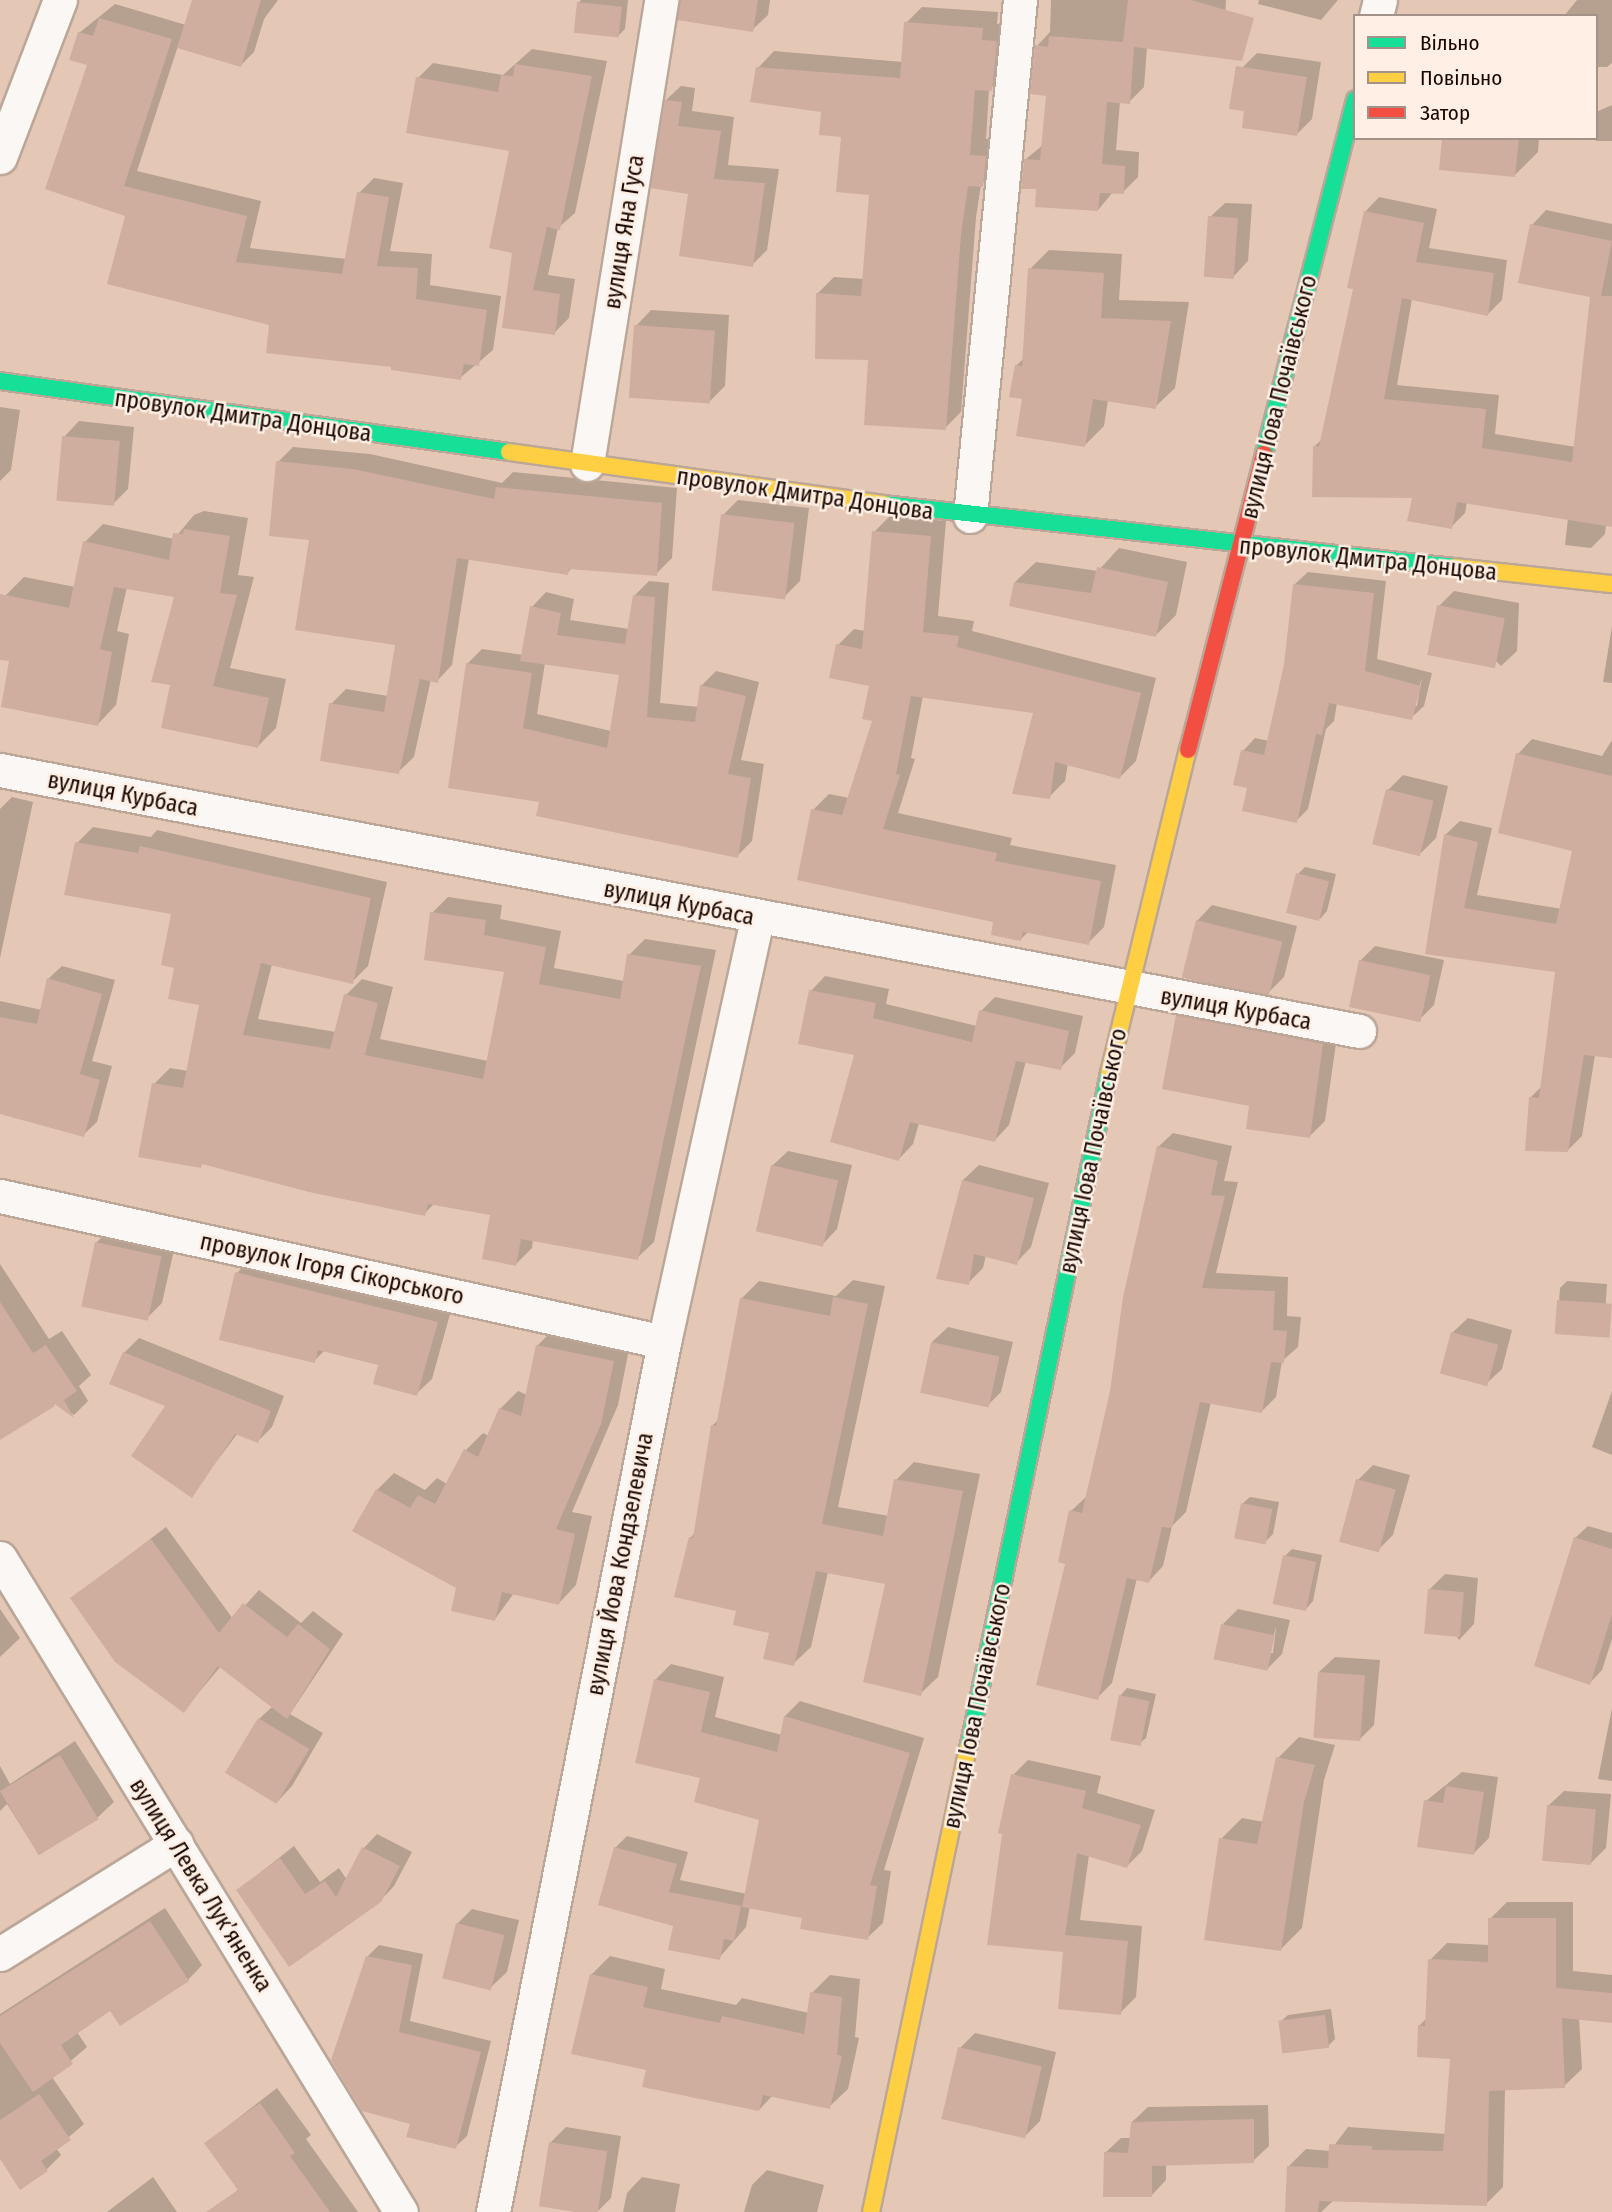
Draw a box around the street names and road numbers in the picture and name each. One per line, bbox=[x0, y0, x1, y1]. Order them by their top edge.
street label: вулиця Яна Гуса bbox=[598, 153, 650, 311]
street label: вулиця Іова Почаївського bbox=[1235, 272, 1323, 522]
street label: провулок Дмитра Донцова bbox=[113, 384, 373, 448]
street label: провулок Дмитра Донцова bbox=[675, 462, 935, 526]
street label: провулок Дмитра Донцова bbox=[1238, 532, 1498, 586]
street label: вулиця Курбаса bbox=[45, 766, 201, 822]
street label: вулиця Курбаса bbox=[601, 875, 757, 931]
street label: вулиця Курбаса bbox=[1158, 982, 1314, 1036]
street label: вулиця Іова Почаївського bbox=[1054, 1026, 1132, 1276]
street label: провулок Ігоря Сікорського bbox=[197, 1228, 467, 1310]
street label: вулиця Йова Кондзелевича bbox=[581, 1430, 659, 1698]
street label: вулиця Іова Почаївського bbox=[938, 1581, 1016, 1831]
street label: вулиця Левка Лукʼяненка bbox=[124, 1773, 278, 1997]

